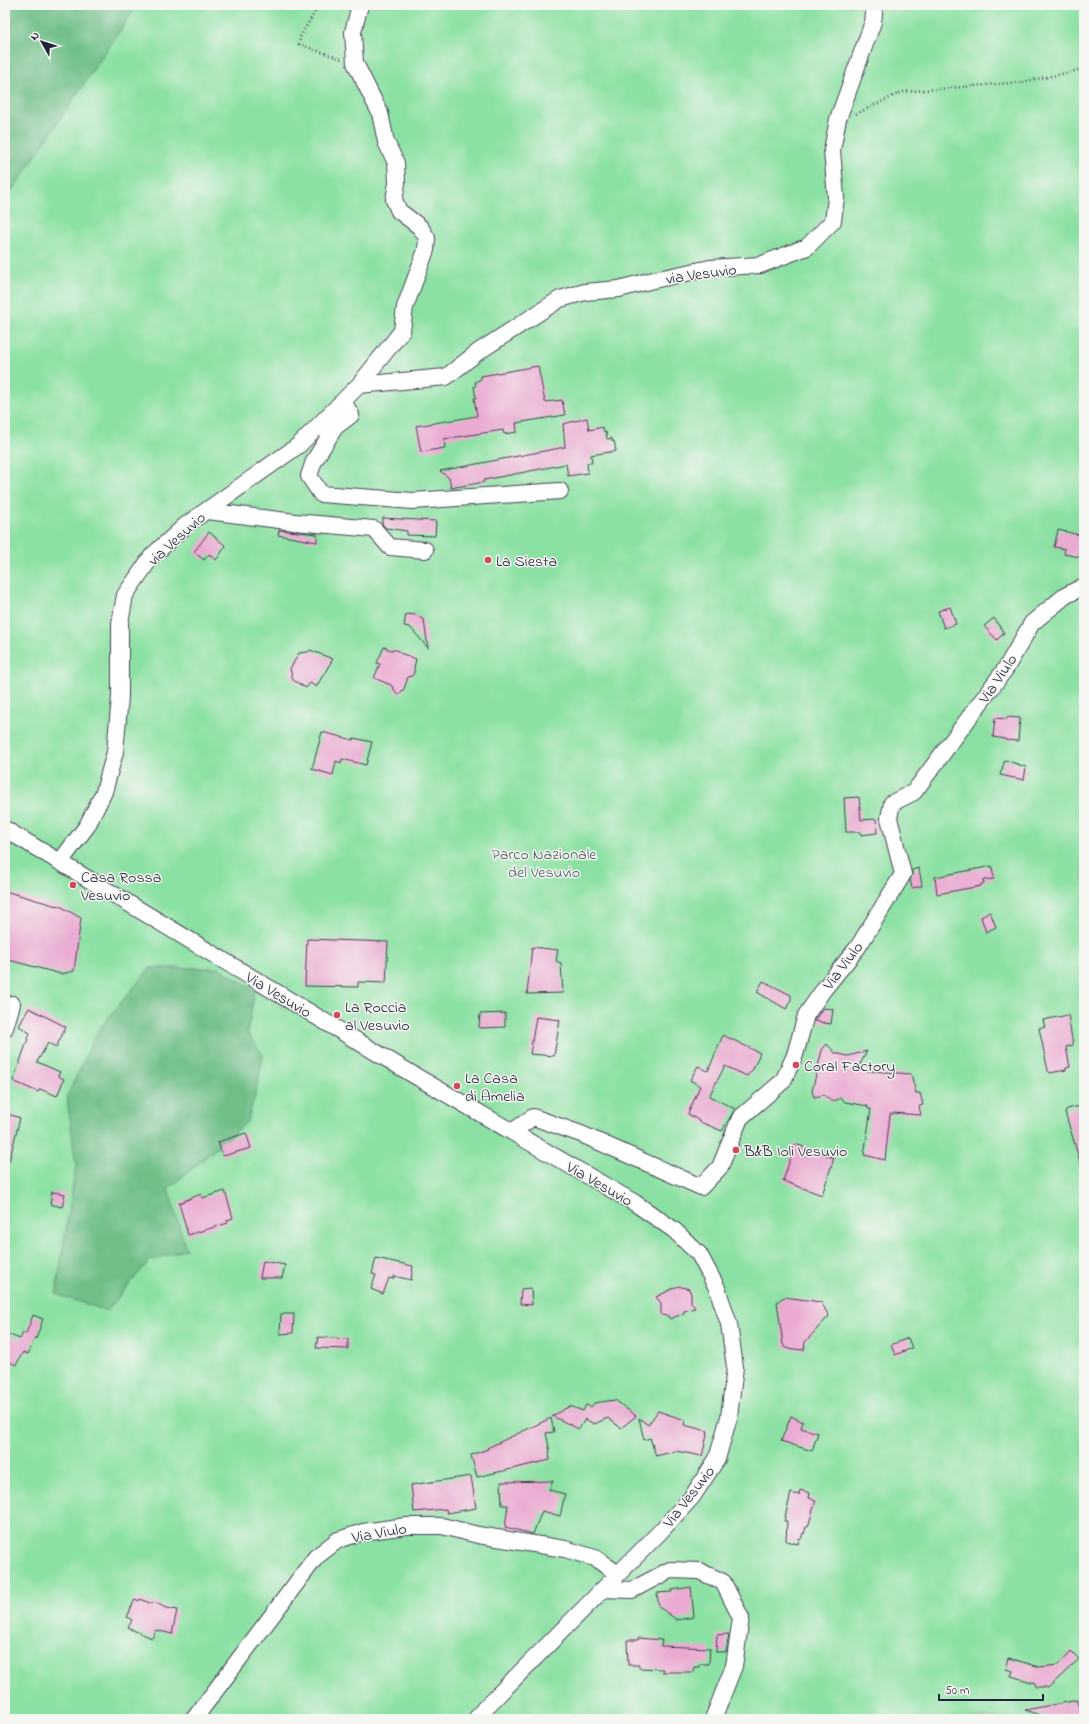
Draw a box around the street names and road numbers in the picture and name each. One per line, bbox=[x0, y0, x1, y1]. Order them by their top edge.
street label: via Vesuvio bbox=[664, 258, 738, 292]
street label: via Vesuvio bbox=[143, 507, 212, 572]
street label: Via Viulo bbox=[973, 650, 1024, 710]
street label: Via Viulo bbox=[817, 937, 870, 996]
street label: Via Vesuvio bbox=[240, 966, 316, 1025]
street label: Via Vesuvio bbox=[560, 1156, 637, 1213]
street label: Via Vesuvio bbox=[657, 1461, 722, 1534]
street label: Via Viulo bbox=[349, 1517, 409, 1551]

